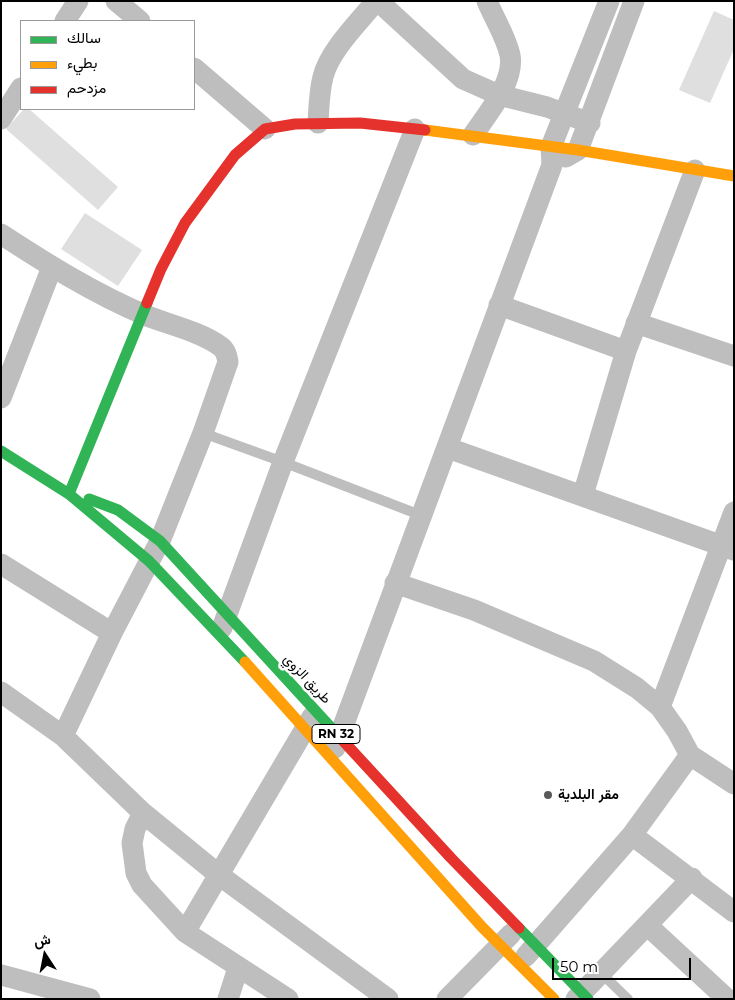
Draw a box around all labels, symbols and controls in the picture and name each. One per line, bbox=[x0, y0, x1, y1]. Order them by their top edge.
legend bbox=[20, 20, 195, 110]
text: سالك bbox=[67, 28, 101, 47]
text: بطيء bbox=[67, 53, 97, 72]
text: مزدحم bbox=[67, 78, 106, 97]
street label: طريق الزوي bbox=[280, 651, 334, 707]
road number: RN 32 bbox=[312, 724, 360, 744]
place label: مقر البلدية bbox=[558, 787, 619, 803]
marker: مقر البلدية bbox=[542, 789, 554, 801]
north arrow bbox=[20, 930, 70, 980]
text: ش bbox=[32, 930, 52, 951]
scale bar bbox=[555, 948, 694, 980]
text: 50 m bbox=[560, 957, 598, 976]

